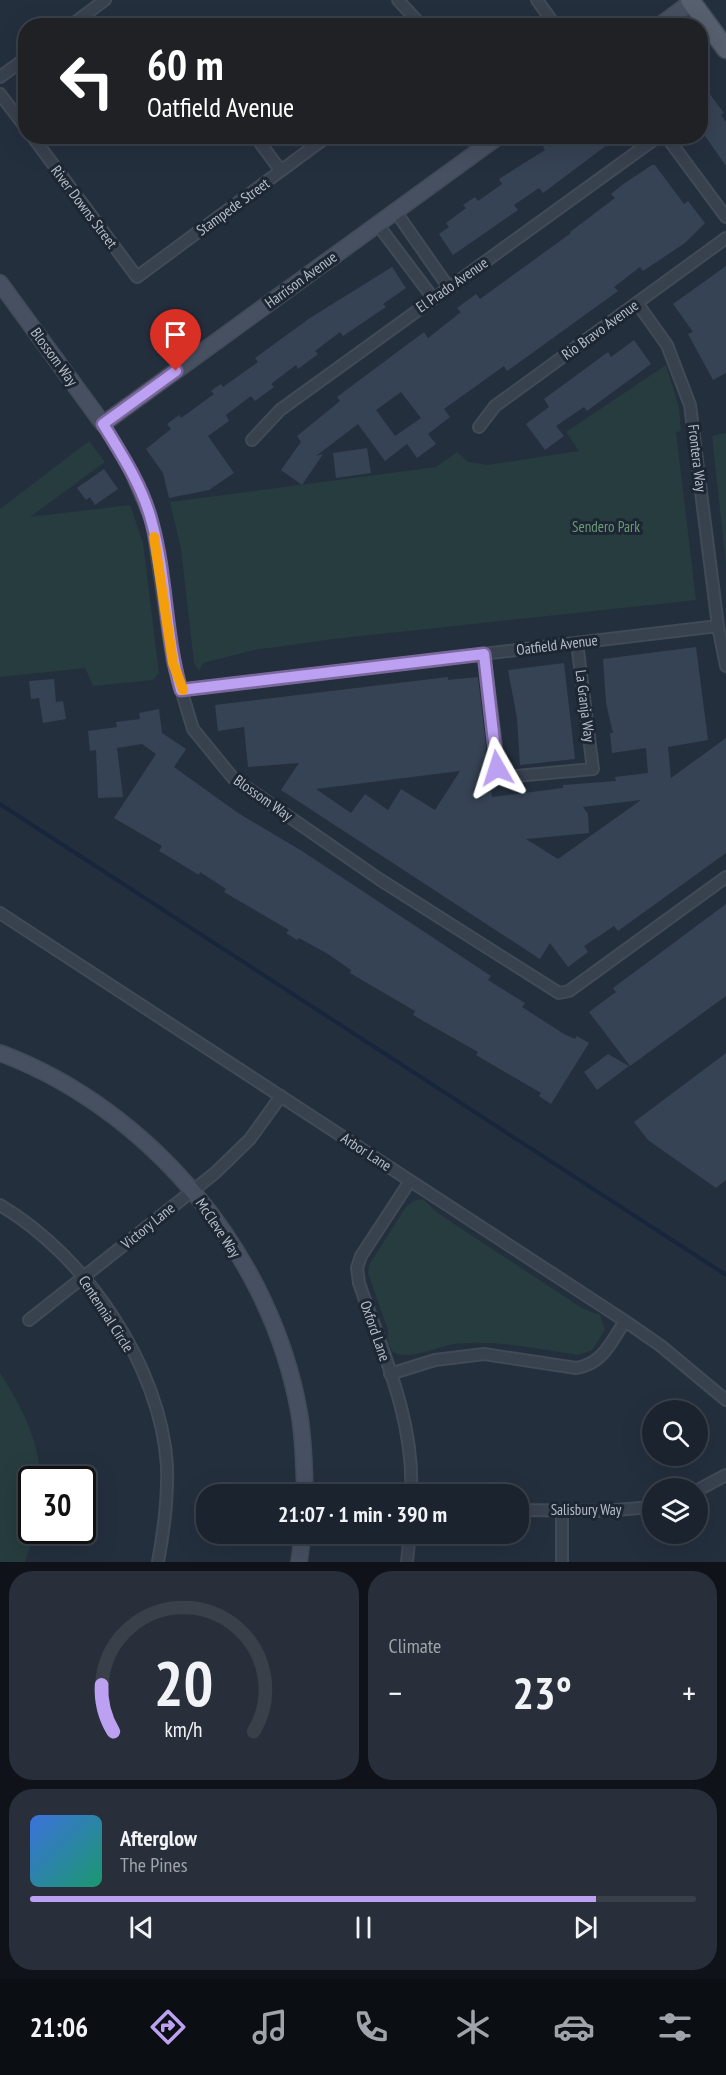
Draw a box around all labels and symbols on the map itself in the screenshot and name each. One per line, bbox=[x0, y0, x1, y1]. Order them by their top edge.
street label: River Downs Street bbox=[47, 162, 122, 252]
street label: Stampede Street bbox=[192, 174, 273, 240]
street label: Harrison Avenue bbox=[261, 247, 340, 312]
street label: El Prado Avenue bbox=[412, 253, 491, 316]
street label: Rio Bravo Avenue bbox=[558, 295, 642, 364]
pin bbox=[150, 309, 201, 371]
street label: Blossom Way bbox=[27, 324, 82, 390]
street label: Frontera Way bbox=[684, 423, 711, 493]
park label: Sendero Park bbox=[572, 517, 640, 536]
street label: Oatfield Avenue bbox=[515, 630, 599, 659]
street label: La Granja Way bbox=[572, 669, 599, 744]
position arrow bbox=[465, 736, 529, 800]
street label: Blossom Way bbox=[230, 770, 297, 825]
street label: Arbor Lane bbox=[337, 1128, 395, 1175]
street label: McCleve Way bbox=[192, 1194, 245, 1261]
street label: Victory Lane bbox=[116, 1198, 178, 1254]
street label: Centennial Circle bbox=[75, 1272, 138, 1356]
street label: Oxford Lane bbox=[356, 1298, 395, 1364]
speed limit sign: 30 bbox=[18, 1466, 96, 1544]
street label: Salisbury Way bbox=[551, 1500, 622, 1519]

